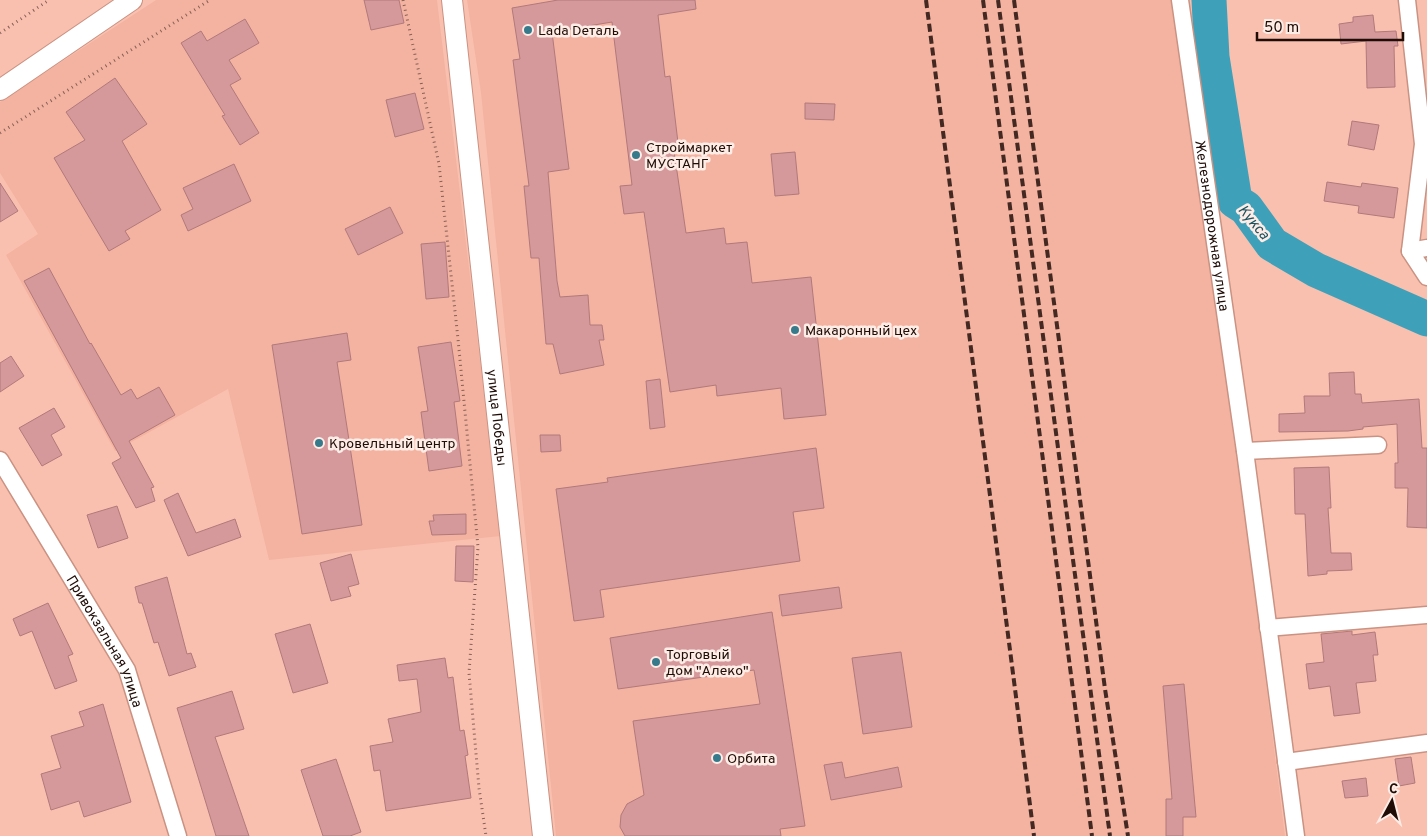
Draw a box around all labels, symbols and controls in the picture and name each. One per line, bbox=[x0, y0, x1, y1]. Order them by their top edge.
scale bar bbox=[1257, 10, 1403, 42]
text: 50 m bbox=[1264, 19, 1299, 38]
place label: Lada Dеталь bbox=[538, 23, 619, 40]
marker: Lada Dеталь bbox=[522, 24, 534, 36]
street label: Железнодорожная улица bbox=[1190, 139, 1232, 313]
place label: Строймаркет МУСТАНГ bbox=[646, 140, 732, 173]
marker: Строймаркет МУСТАНГ bbox=[630, 149, 642, 161]
water label: Кукса bbox=[1233, 202, 1273, 244]
place label: Макаронный цех bbox=[805, 323, 917, 340]
marker: Макаронный цех bbox=[789, 324, 801, 336]
street label: улица Победы bbox=[482, 369, 510, 467]
place label: Кровельный центр bbox=[329, 436, 456, 453]
marker: Кровельный центр bbox=[313, 437, 325, 449]
street label: Привокзальная улица bbox=[62, 573, 145, 710]
place label: Торговый дом "Алеко" bbox=[666, 647, 749, 680]
marker: Торговый дом "Алеко" bbox=[650, 656, 662, 668]
place label: Орбита bbox=[727, 751, 775, 768]
marker: Орбита bbox=[711, 752, 723, 764]
north arrow bbox=[1367, 776, 1417, 826]
text: С bbox=[1388, 781, 1399, 799]

